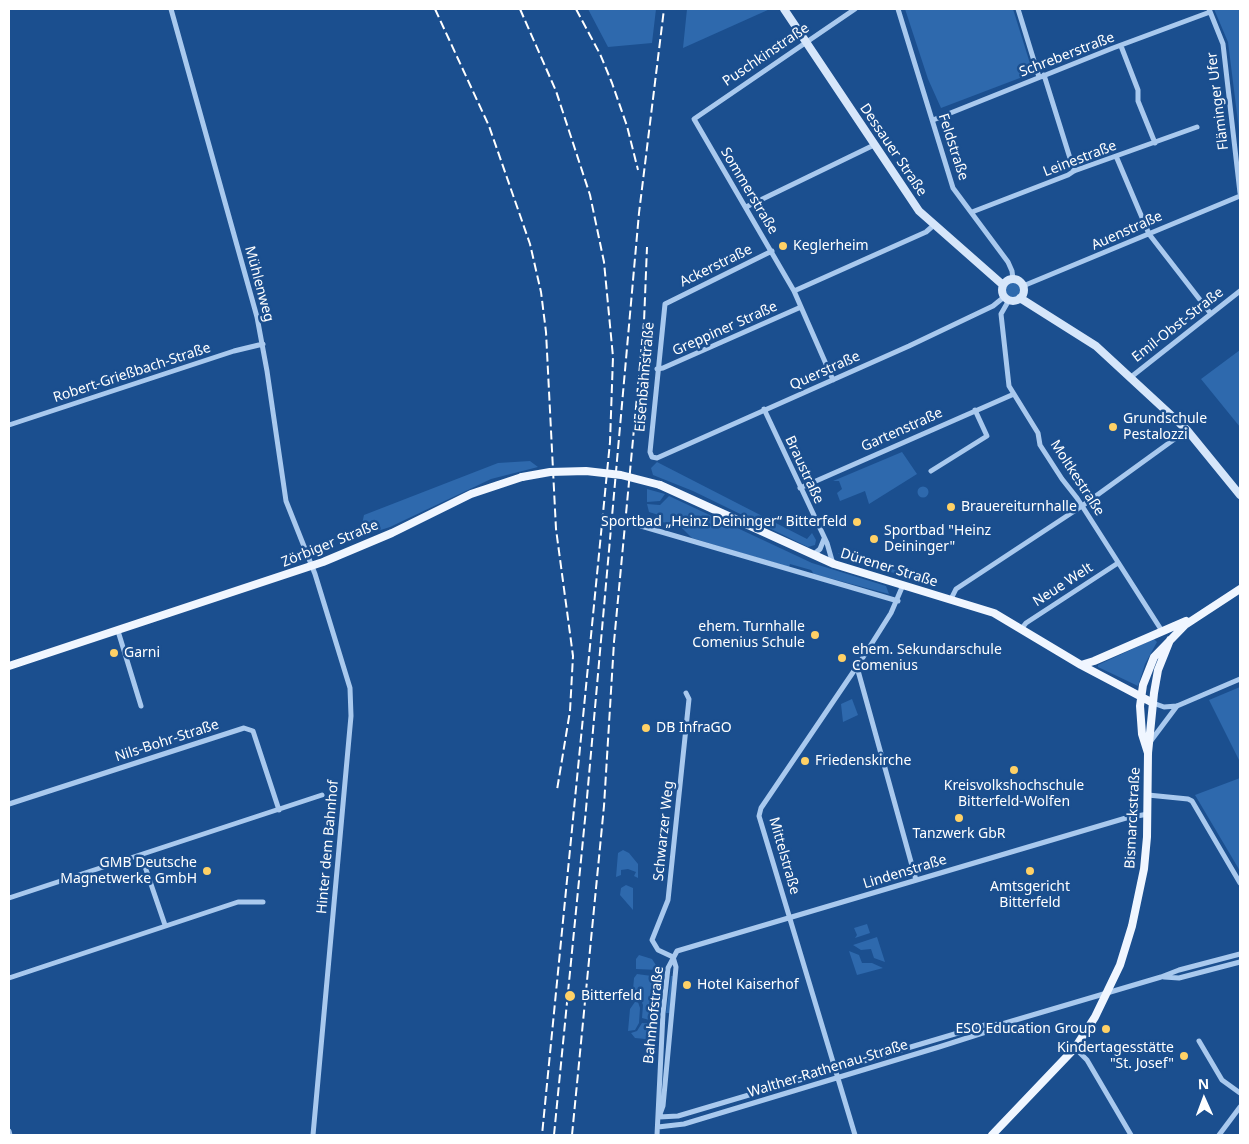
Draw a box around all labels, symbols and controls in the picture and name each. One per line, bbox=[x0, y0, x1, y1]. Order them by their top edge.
street label: Puschkinstraße bbox=[720, 20, 812, 90]
street label: Schreberstraße bbox=[1017, 29, 1117, 81]
street label: Fläminger Ufer bbox=[1204, 51, 1232, 151]
street label: Dessauer Straße bbox=[856, 100, 930, 200]
street label: Feldstraße bbox=[934, 111, 972, 183]
street label: Leinestraße bbox=[1041, 137, 1119, 181]
street label: Sommerstraße bbox=[717, 145, 781, 237]
street label: Auenstraße bbox=[1089, 208, 1165, 254]
place label: Keglerheim bbox=[793, 238, 869, 254]
marker: Keglerheim bbox=[777, 240, 789, 252]
street label: Ackerstraße bbox=[677, 241, 755, 291]
street label: Mühlenweg bbox=[241, 244, 277, 324]
street label: Emil-Obst-Straße bbox=[1129, 284, 1227, 366]
street label: Greppiner Straße bbox=[670, 298, 780, 360]
street label: Eisenbahnstraße bbox=[632, 321, 658, 433]
street label: Robert-Grießbach-Straße bbox=[51, 340, 213, 406]
street label: Querstraße bbox=[787, 348, 863, 394]
street label: Gartenstraße bbox=[859, 405, 945, 455]
place label: Grundschule Pestalozzi bbox=[1123, 411, 1207, 444]
marker: Grundschule Pestalozzi bbox=[1107, 421, 1119, 433]
street label: Braustraße bbox=[781, 433, 827, 507]
street label: Moltkestraße bbox=[1046, 437, 1108, 519]
place label: Brauereiturnhalle bbox=[961, 499, 1077, 515]
marker: Brauereiturnhalle bbox=[945, 501, 957, 513]
place label: Sportbad „Heinz Deininger“ Bitterfeld bbox=[601, 514, 847, 530]
marker: Sportbad „Heinz Deininger“ Bitterfeld bbox=[851, 516, 863, 528]
street label: Zörbiger Straße bbox=[279, 517, 381, 571]
place label: Sportbad "Heinz Deininger" bbox=[884, 523, 991, 556]
marker: Sportbad "Heinz Deininger" bbox=[868, 533, 880, 545]
street label: Dürener Straße bbox=[838, 545, 940, 591]
street label: Neue Welt bbox=[1030, 559, 1096, 611]
place label: ehem. Turnhalle Comenius Schule bbox=[692, 619, 805, 652]
marker: ehem. Turnhalle Comenius Schule bbox=[809, 629, 821, 641]
place label: ehem. Sekundarschule Comenius bbox=[852, 642, 1002, 674]
place label: Garni bbox=[124, 645, 160, 661]
marker: Garni bbox=[108, 647, 120, 659]
marker: ehem. Sekundarschule Comenius bbox=[836, 652, 848, 664]
street label: Nils-Bohr-Straße bbox=[113, 716, 221, 766]
place label: DB InfraGO bbox=[656, 720, 732, 736]
marker: DB InfraGO bbox=[640, 722, 652, 734]
place label: Friedenskirche bbox=[815, 753, 911, 769]
marker: Friedenskirche bbox=[799, 755, 811, 767]
marker: Kreisvolkshochschule Bitterfeld-Wolfen bbox=[1008, 764, 1020, 776]
street label: Bismarckstraße bbox=[1122, 767, 1144, 869]
place label: Kreisvolkshochschule Bitterfeld-Wolfen bbox=[944, 778, 1084, 810]
street label: Hinter dem Bahnhof bbox=[314, 779, 342, 915]
street label: Schwarzer Weg bbox=[650, 780, 678, 882]
marker: Tanzwerk GbR bbox=[953, 812, 965, 824]
street label: Mittelstraße bbox=[765, 815, 803, 897]
place label: Tanzwerk GbR bbox=[912, 826, 1006, 842]
street label: Lindenstraße bbox=[861, 851, 949, 893]
place label: GMB Deutsche Magnetwerke GmbH bbox=[60, 855, 197, 888]
marker: GMB Deutsche Magnetwerke GmbH bbox=[201, 865, 213, 877]
marker: Amtsgericht Bitterfeld bbox=[1024, 865, 1036, 877]
place label: Amtsgericht Bitterfeld bbox=[990, 879, 1070, 912]
street label: Bahnhofstraße bbox=[641, 965, 667, 1065]
place label: Hotel Kaiserhof bbox=[697, 977, 798, 993]
marker: Hotel Kaiserhof bbox=[681, 979, 693, 991]
place label: Bitterfeld bbox=[581, 988, 642, 1004]
marker: Bitterfeld bbox=[563, 989, 577, 1003]
place label: ESO Education Group bbox=[955, 1021, 1096, 1037]
marker: ESO Education Group bbox=[1100, 1023, 1112, 1035]
street label: Walther-Rathenau-Straße bbox=[746, 1037, 910, 1101]
place label: Kindertagesstätte "St. Josef" bbox=[1057, 1040, 1174, 1072]
marker: Kindertagesstätte "St. Josef" bbox=[1178, 1050, 1190, 1062]
north arrow bbox=[1179, 1074, 1229, 1124]
text: N bbox=[1197, 1074, 1209, 1093]

